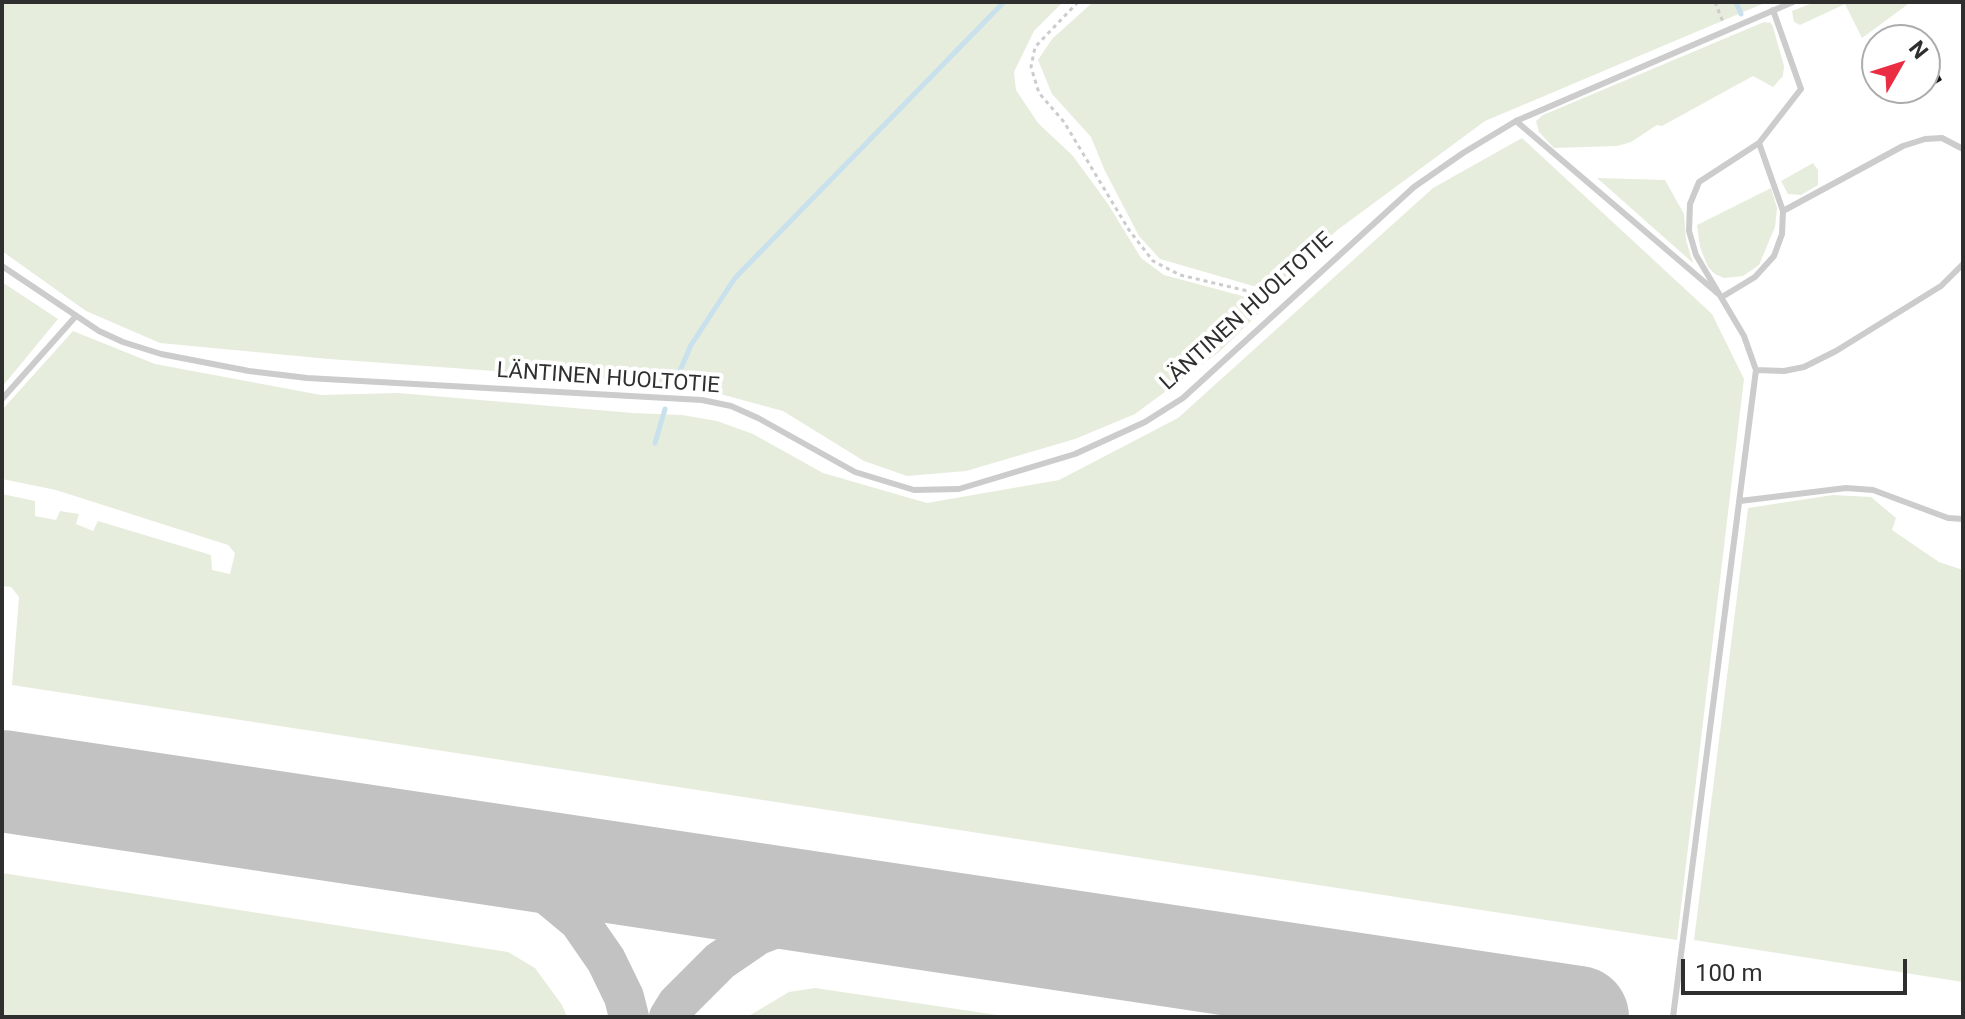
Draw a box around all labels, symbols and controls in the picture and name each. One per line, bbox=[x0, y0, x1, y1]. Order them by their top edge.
north arrow bbox=[1861, 24, 1941, 104]
text: N bbox=[1904, 36, 1933, 64]
street label: LÄNTINEN HUOLTOTIE bbox=[1155, 227, 1339, 397]
street label: LÄNTINEN HUOLTOTIE bbox=[496, 358, 720, 400]
scale bar bbox=[1685, 943, 1911, 993]
text: 100 m bbox=[1695, 959, 1762, 987]

